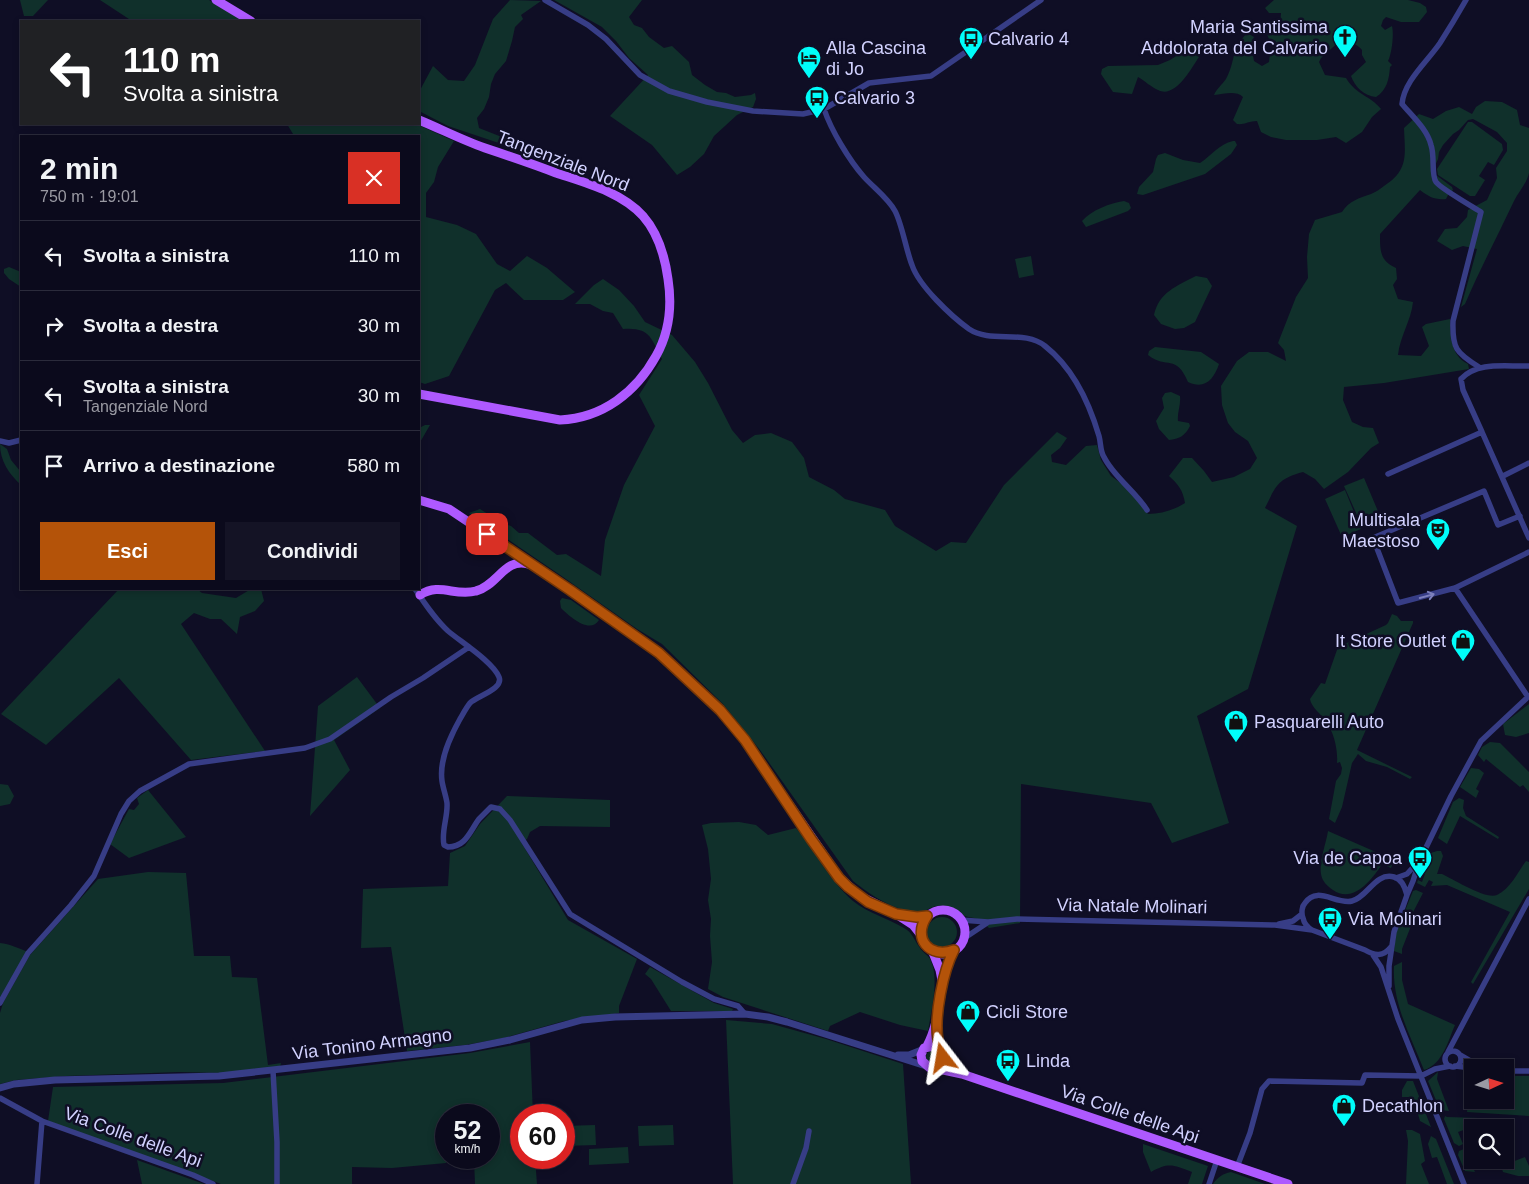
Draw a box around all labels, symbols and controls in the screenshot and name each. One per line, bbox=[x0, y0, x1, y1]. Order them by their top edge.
place label: Maria Santissima Addolorata del Calvario bbox=[1141, 17, 1329, 58]
church icon: Maria Santissima Addolorata del Calvario bbox=[1332, 24, 1358, 58]
bus stop icon: Calvario 4 bbox=[958, 26, 984, 60]
place label: Calvario 4 bbox=[988, 29, 1069, 49]
place label: Alla Cascina di Jo bbox=[826, 38, 927, 79]
icon: left bbox=[40, 40, 105, 105]
text: 110 m bbox=[123, 40, 220, 79]
hotel icon: Alla Cascina di Jo bbox=[796, 45, 822, 79]
text: Svolta a sinistra bbox=[123, 81, 278, 106]
bus stop icon: Calvario 3 bbox=[804, 85, 830, 119]
place label: Calvario 3 bbox=[834, 88, 915, 108]
street label: Tangenziale Nord bbox=[494, 127, 632, 195]
text: 2 min bbox=[40, 152, 118, 185]
button: close bbox=[348, 152, 400, 204]
text: 750 m · 19:01 bbox=[40, 188, 139, 205]
icon: left bbox=[40, 242, 68, 270]
text: Svolta a sinistra bbox=[83, 245, 229, 266]
text: 110 m bbox=[349, 245, 400, 266]
icon: right bbox=[40, 312, 68, 340]
text: Svolta a destra bbox=[83, 315, 218, 336]
text: 30 m bbox=[358, 315, 400, 336]
text: Svolta a sinistra bbox=[83, 376, 229, 397]
icon: left bbox=[40, 382, 68, 410]
text: 30 m bbox=[358, 385, 400, 406]
text: Tangenziale Nord bbox=[83, 398, 208, 415]
icon: arrive bbox=[40, 452, 68, 480]
text: Arrivo a destinazione bbox=[83, 455, 275, 476]
text: 580 m bbox=[347, 455, 400, 476]
place label: Multisala Maestoso bbox=[1342, 510, 1421, 551]
pin bbox=[466, 513, 508, 555]
theatre icon: Multisala Maestoso bbox=[1425, 517, 1451, 551]
icon: arrive bbox=[473, 520, 501, 548]
button: Esci bbox=[40, 522, 215, 580]
button: Condividi bbox=[225, 522, 400, 580]
one-way arrow bbox=[1418, 590, 1434, 600]
shop icon: It Store Outlet bbox=[1450, 628, 1476, 662]
place label: It Store Outlet bbox=[1335, 631, 1446, 651]
shop icon: Pasquarelli Auto bbox=[1223, 709, 1249, 743]
place label: Pasquarelli Auto bbox=[1254, 712, 1384, 732]
bus stop icon: Via de Capoa bbox=[1407, 845, 1433, 879]
place label: Via de Capoa bbox=[1293, 848, 1403, 868]
street label: Via Natale Molinari bbox=[1056, 895, 1208, 917]
bus stop icon: Via Molinari bbox=[1317, 906, 1343, 940]
place label: Via Molinari bbox=[1348, 909, 1442, 929]
shop icon: Cicli Store bbox=[955, 999, 981, 1033]
place label: Cicli Store bbox=[986, 1002, 1068, 1022]
street label: Via Tonino Armagno bbox=[291, 1024, 453, 1064]
position arrow bbox=[916, 1031, 968, 1083]
bus stop icon: Linda bbox=[995, 1048, 1021, 1082]
place label: Linda bbox=[1026, 1051, 1071, 1071]
north arrow bbox=[1464, 1059, 1514, 1109]
map controls bbox=[1464, 1059, 1514, 1169]
street label: Via Colle delle Api bbox=[1058, 1081, 1202, 1147]
shop icon: Decathlon bbox=[1331, 1093, 1357, 1127]
place label: Decathlon bbox=[1362, 1096, 1443, 1116]
street label: Via Colle delle Api bbox=[62, 1103, 204, 1171]
speed limit sign: 60 bbox=[510, 1104, 575, 1169]
text: 52 bbox=[454, 1116, 481, 1144]
button: search bbox=[1464, 1119, 1514, 1169]
text: km/h bbox=[454, 1142, 481, 1156]

